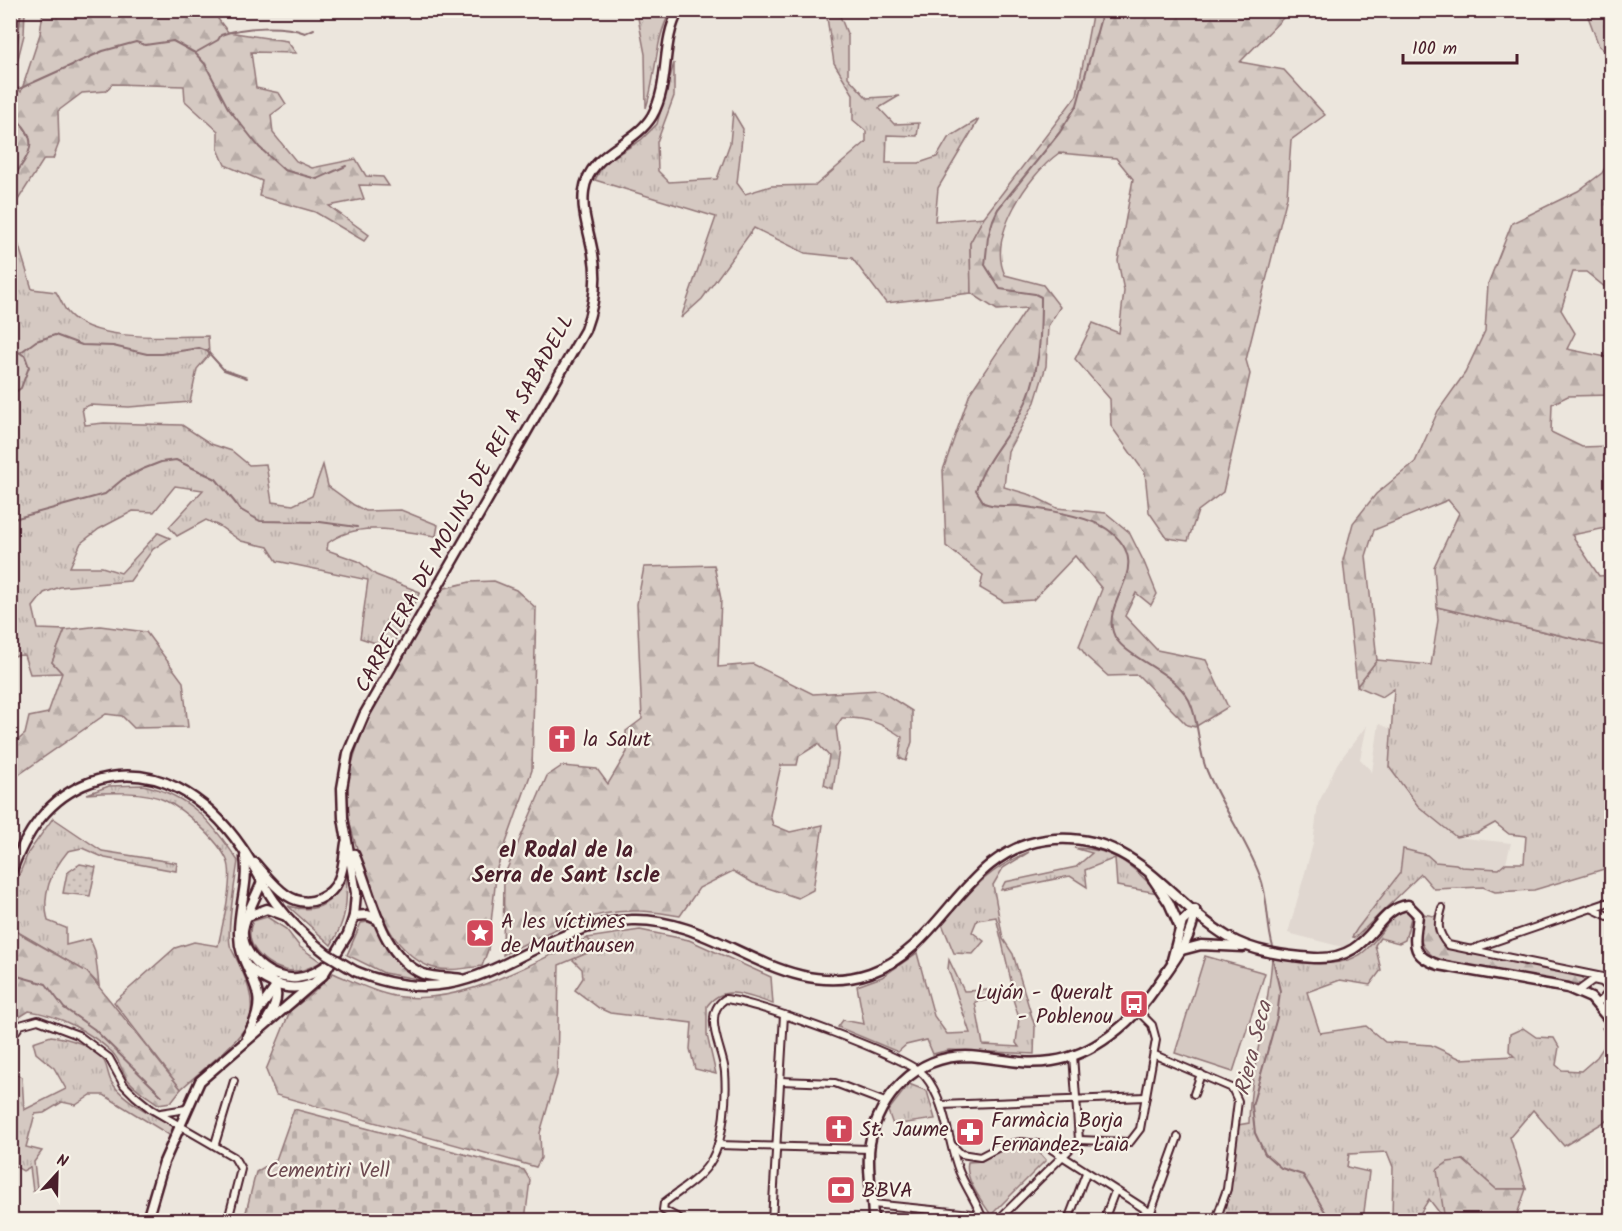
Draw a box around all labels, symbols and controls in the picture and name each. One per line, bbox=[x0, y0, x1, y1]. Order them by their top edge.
scale bar bbox=[1403, 27, 1517, 65]
text: 100 m bbox=[1412, 35, 1457, 64]
street label: CARRETERA DE MOLINS DE REI A SABADELL bbox=[347, 308, 584, 699]
church icon: la Salut bbox=[546, 723, 578, 755]
place label: la Salut bbox=[583, 724, 652, 757]
district label: el Rodal de la Serra de Sant Iscle bbox=[472, 834, 660, 894]
place label: A les víctimes de Mauthausen bbox=[501, 906, 635, 963]
place icon: A les víctimes de Mauthausen bbox=[464, 917, 496, 949]
place label: Luján - Queralt - Poblenou bbox=[975, 977, 1114, 1034]
bus stop icon: Luján - Queralt - Poblenou bbox=[1118, 988, 1150, 1020]
water label: Riera Seca bbox=[1226, 996, 1283, 1099]
place label: Farmàcia Borja Fernandez, Laia bbox=[991, 1105, 1129, 1162]
church icon: St. Jaume bbox=[823, 1113, 855, 1145]
place label: St. Jaume bbox=[860, 1114, 949, 1147]
pharmacy icon: Farmàcia Borja Fernandez, Laia bbox=[954, 1116, 986, 1148]
north arrow bbox=[27, 1144, 87, 1204]
text: N bbox=[53, 1148, 71, 1175]
park label: Cementiri Vell bbox=[266, 1155, 390, 1188]
bank icon: BBVA bbox=[825, 1174, 857, 1206]
place label: BBVA bbox=[862, 1175, 913, 1208]

